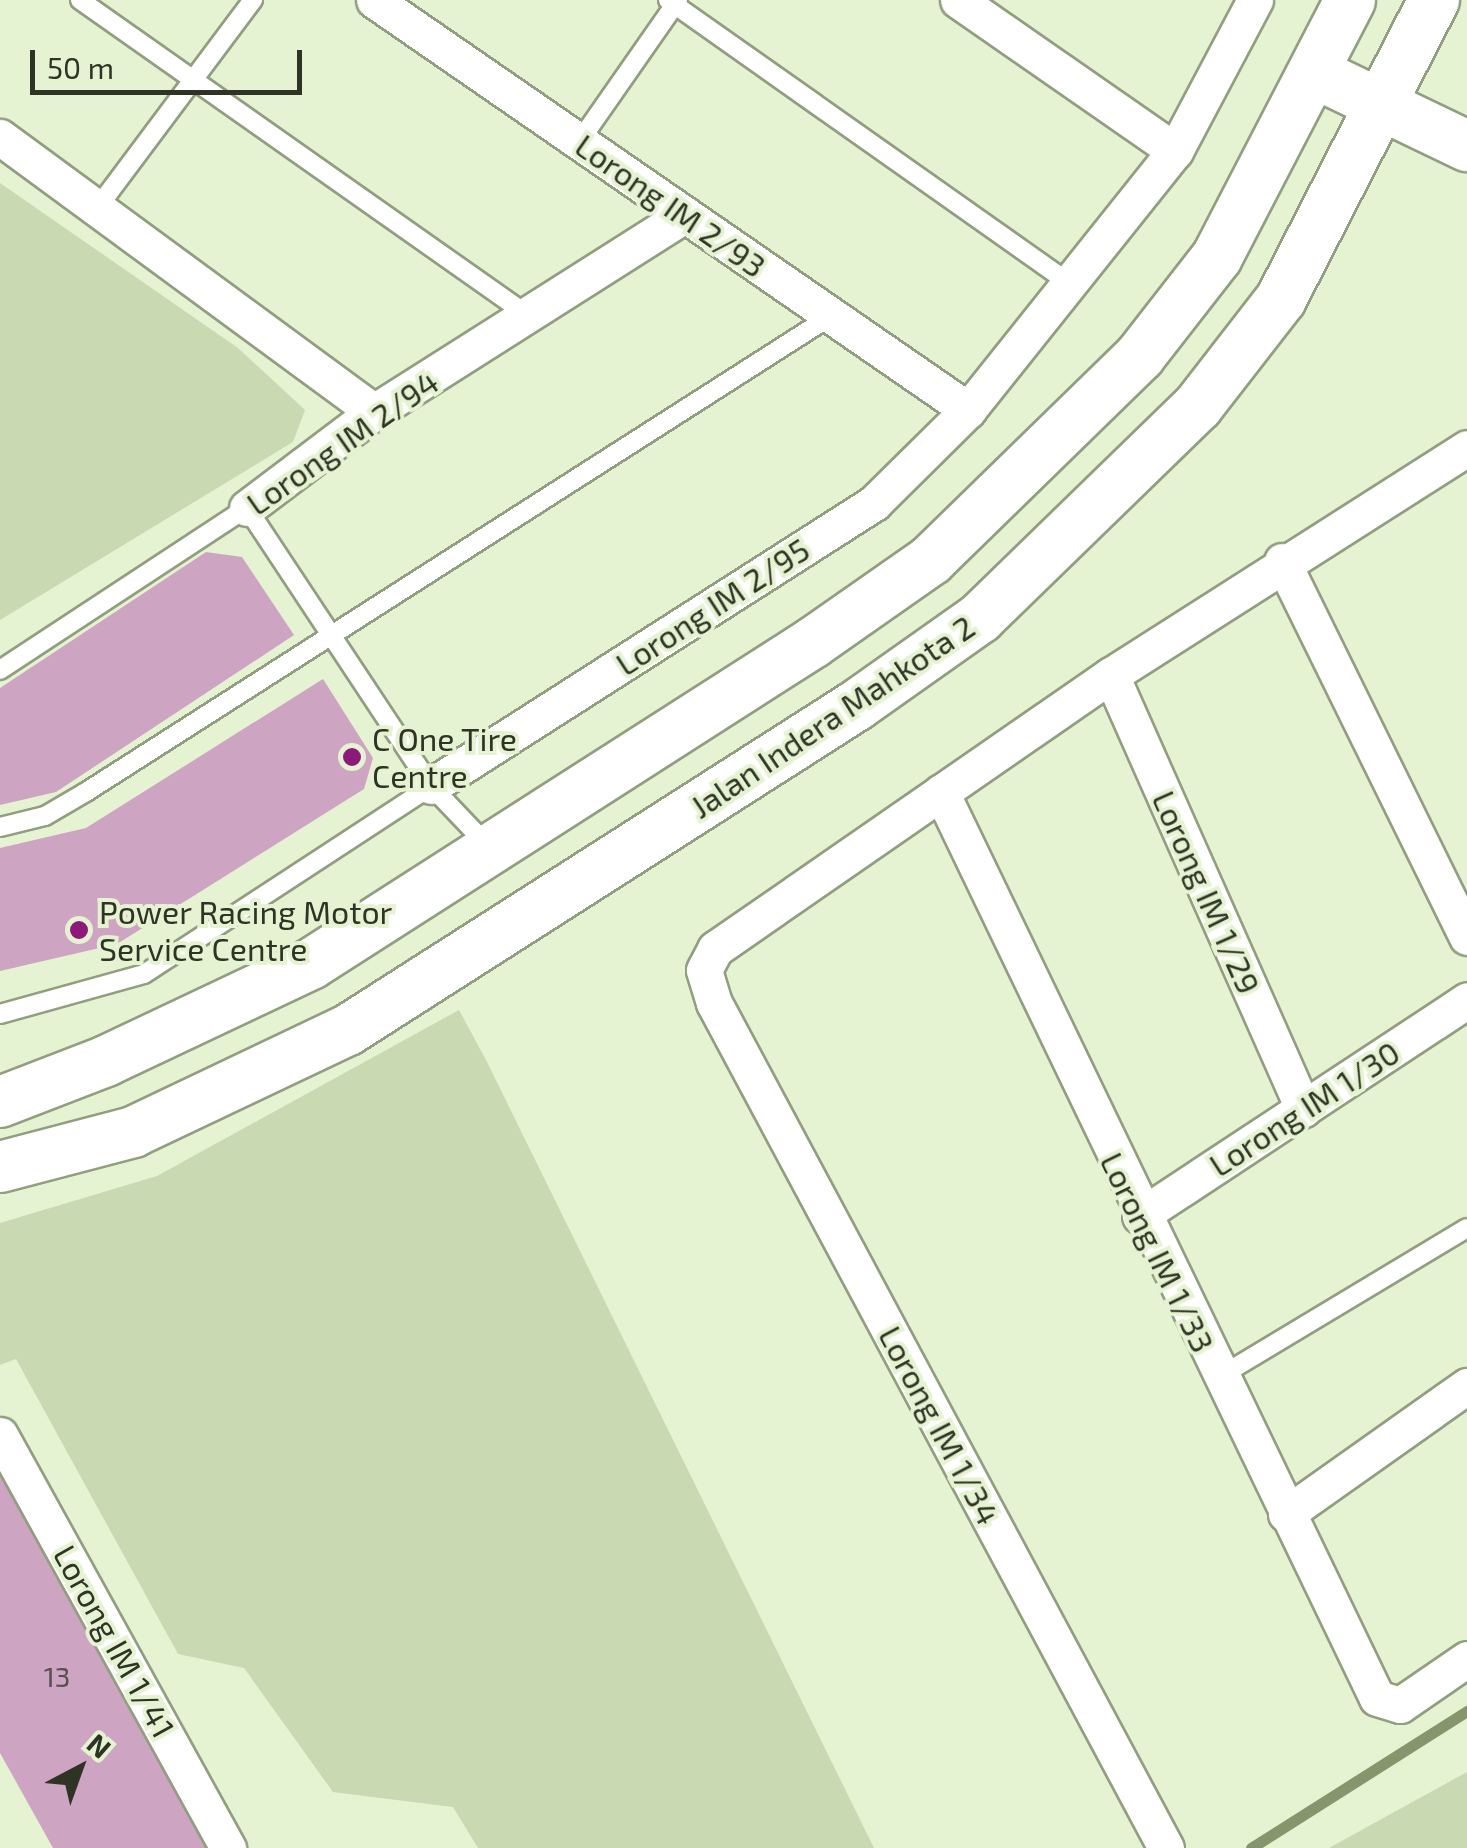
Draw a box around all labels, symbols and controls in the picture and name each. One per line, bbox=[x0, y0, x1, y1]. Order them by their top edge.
scale bar bbox=[35, 30, 308, 92]
text: 50 m bbox=[47, 49, 114, 85]
street label: Lorong IM 2/93 bbox=[569, 125, 773, 285]
street label: Lorong IM 2/94 bbox=[239, 362, 445, 522]
street label: Lorong IM 2/95 bbox=[608, 529, 816, 683]
street label: Jalan Indera Mahkota 2 bbox=[683, 607, 981, 825]
place label: C One Tire Centre bbox=[372, 720, 518, 795]
marker: C One Tire Centre bbox=[341, 746, 363, 768]
street label: Lorong IM 1/29 bbox=[1145, 785, 1269, 999]
place label: Power Racing Motor Service Centre bbox=[99, 893, 393, 968]
marker: Power Racing Motor Service Centre bbox=[68, 919, 90, 941]
street label: Lorong IM 1/30 bbox=[1202, 1032, 1406, 1184]
street label: Lorong IM 1/33 bbox=[1093, 1146, 1223, 1358]
street label: Lorong IM 1/34 bbox=[872, 1319, 1008, 1531]
street label: Lorong IM 1/41 bbox=[46, 1538, 184, 1744]
house number: 13 bbox=[44, 1659, 70, 1693]
north arrow bbox=[30, 1718, 130, 1818]
text: N bbox=[81, 1726, 118, 1765]

